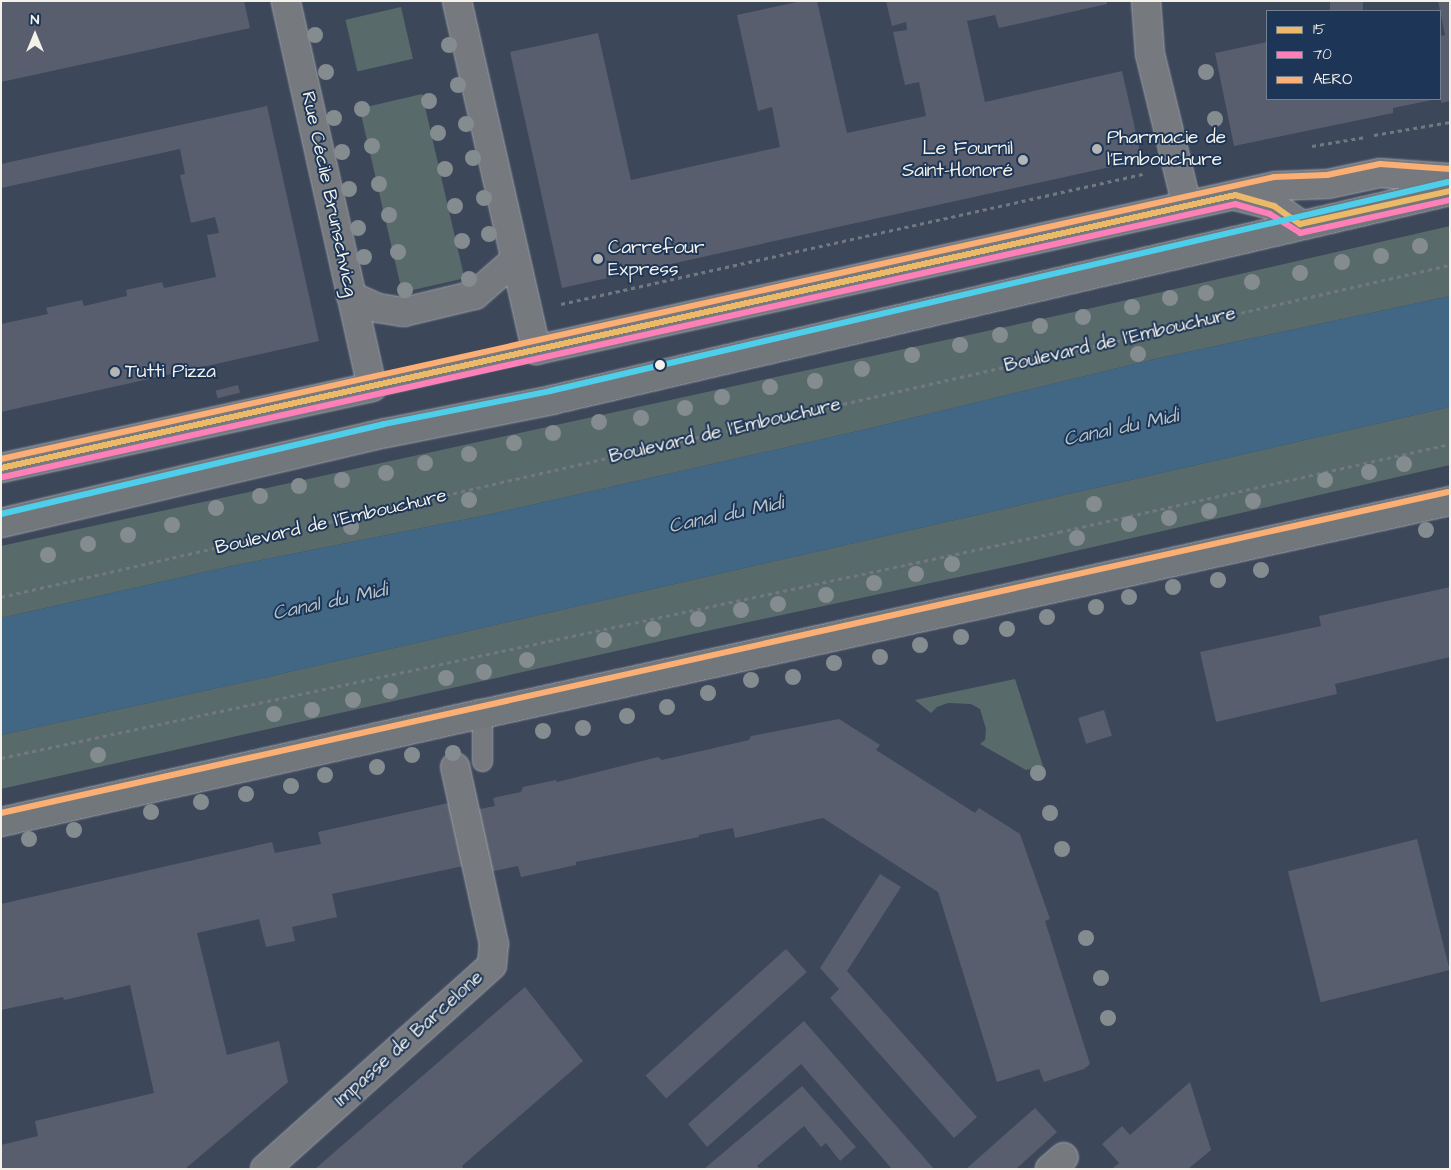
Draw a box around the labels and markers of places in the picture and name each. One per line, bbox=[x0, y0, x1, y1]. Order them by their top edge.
place label: Pharmacie de l'Embouchure bbox=[1107, 127, 1226, 171]
place label: Le Fournil Saint-Honoré bbox=[902, 138, 1013, 182]
marker: Pharmacie de l'Embouchure bbox=[1091, 143, 1103, 155]
marker: Le Fournil Saint-Honoré bbox=[1017, 154, 1029, 166]
place label: Carrefour Express bbox=[608, 237, 704, 281]
marker: Carrefour Express bbox=[592, 253, 604, 265]
unlabelled marker bbox=[655, 360, 665, 370]
place label: Tutti Pizza bbox=[125, 361, 216, 383]
marker: Tutti Pizza bbox=[109, 366, 121, 378]

